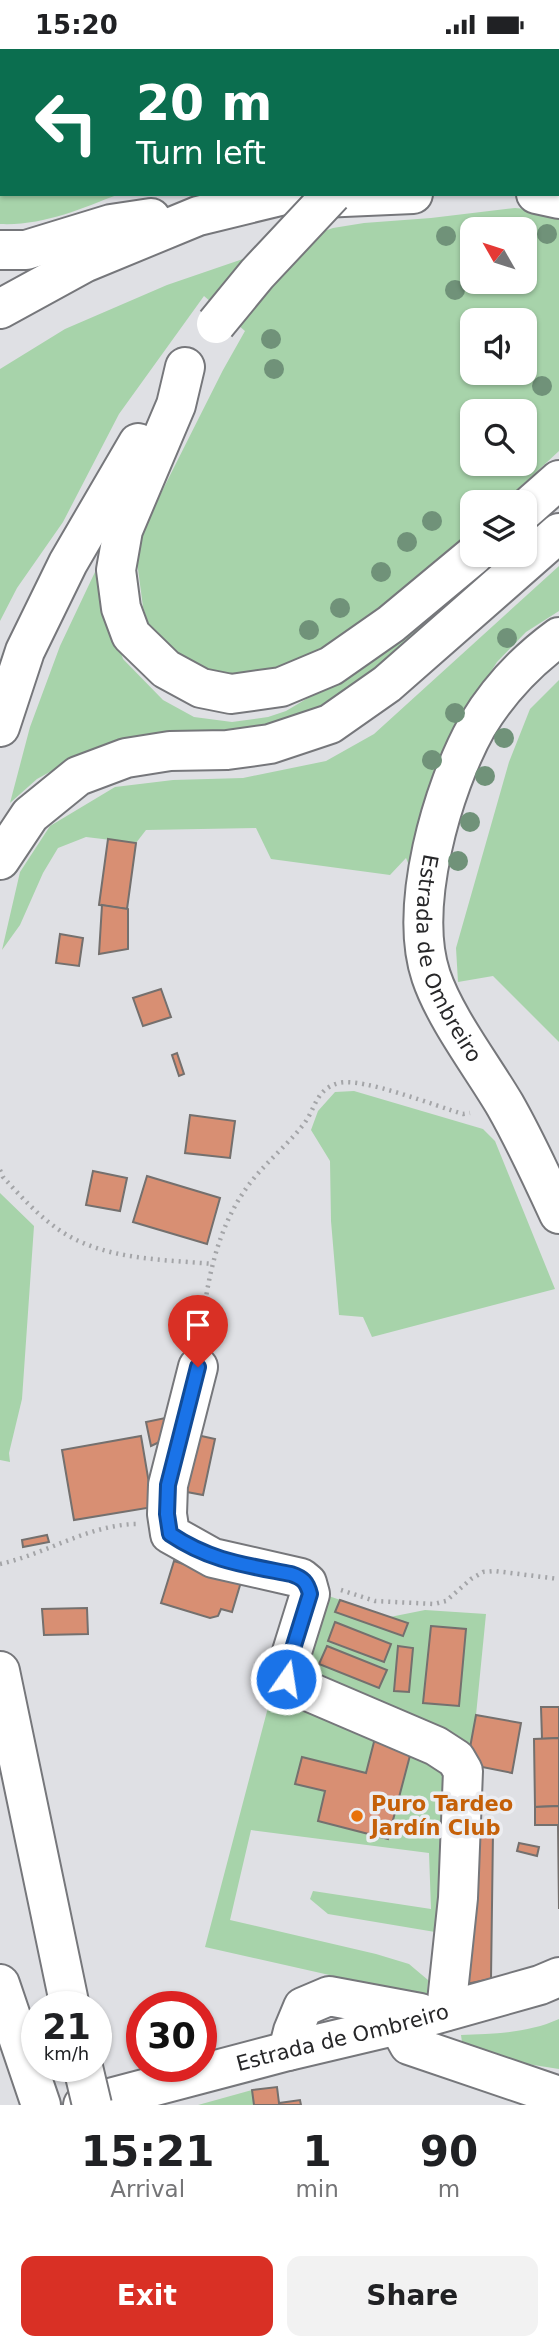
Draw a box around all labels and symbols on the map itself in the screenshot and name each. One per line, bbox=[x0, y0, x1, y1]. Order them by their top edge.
north arrow bbox=[460, 217, 537, 294]
street label: Estrada de Ombreiro bbox=[411, 852, 486, 1066]
pin bbox=[168, 1295, 228, 1367]
position arrow bbox=[249, 1642, 323, 1716]
place label: Puro Tardeo Jardín Club bbox=[369, 1792, 513, 1840]
marker: Puro Tardeo Jardín Club bbox=[349, 1808, 365, 1824]
speed limit sign: 30 bbox=[126, 1991, 217, 2082]
street label: Estrada de Ombreiro bbox=[234, 1999, 451, 2076]

